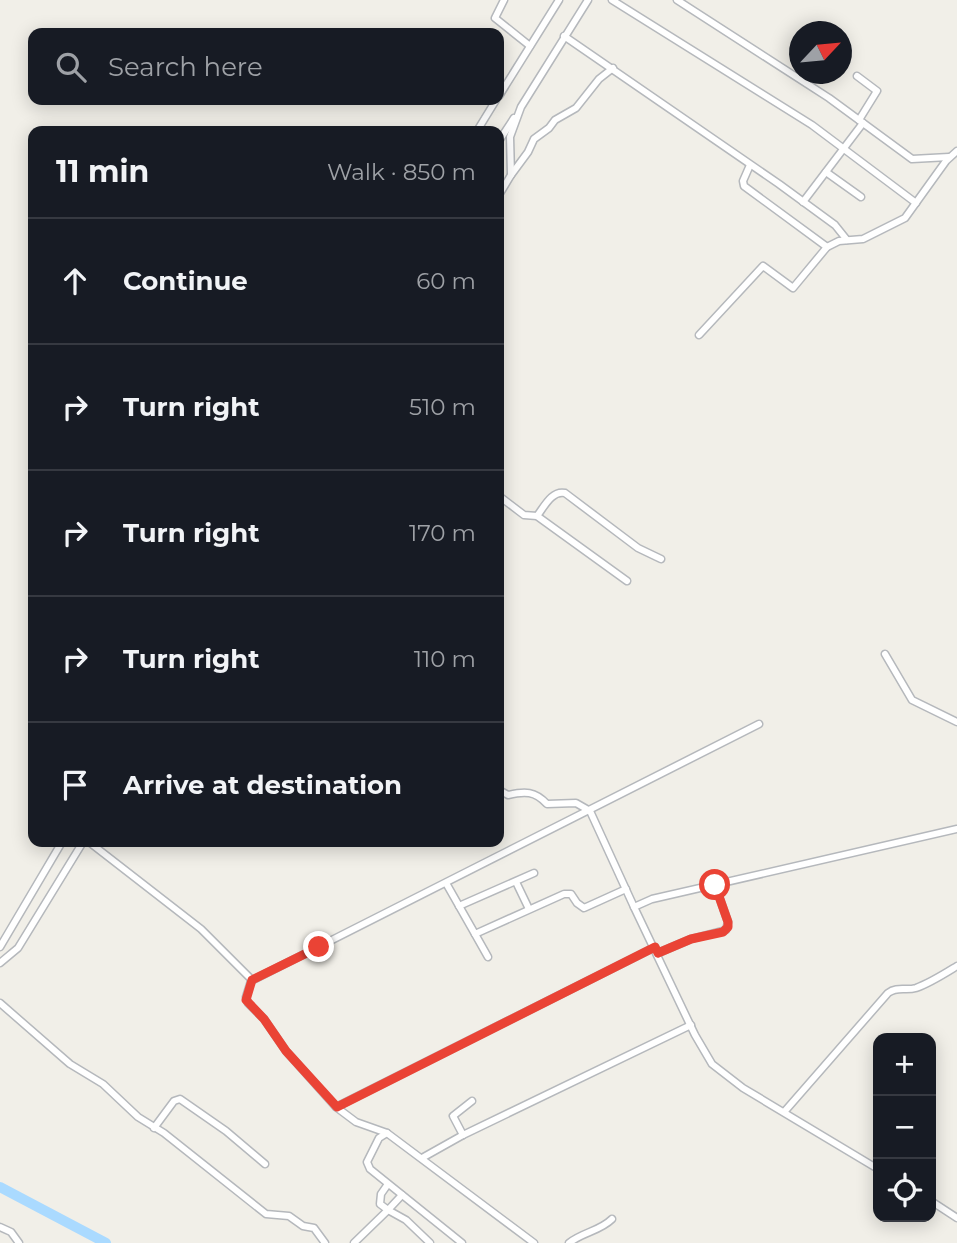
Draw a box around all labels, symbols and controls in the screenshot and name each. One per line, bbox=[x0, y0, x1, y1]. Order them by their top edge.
north arrow bbox=[789, 21, 852, 84]
search box bbox=[28, 28, 504, 105]
icon: search bbox=[52, 48, 90, 86]
text: Search here bbox=[108, 51, 263, 83]
text: 11 min bbox=[56, 153, 149, 190]
text: Walk · 850 m bbox=[327, 158, 476, 186]
icon: ahead bbox=[56, 262, 94, 300]
text: Continue bbox=[123, 265, 248, 297]
text: 60 m bbox=[416, 267, 476, 295]
icon: right bbox=[56, 388, 94, 426]
text: Turn right bbox=[123, 391, 259, 423]
text: 510 m bbox=[409, 393, 476, 421]
icon: right bbox=[56, 514, 94, 552]
text: Turn right bbox=[123, 517, 259, 549]
text: 170 m bbox=[409, 519, 476, 547]
icon: right bbox=[56, 640, 94, 678]
text: Turn right bbox=[123, 643, 259, 675]
text: 110 m bbox=[414, 645, 476, 673]
icon: arrive bbox=[56, 766, 94, 804]
text: Arrive at destination bbox=[123, 769, 402, 801]
route start bbox=[699, 869, 730, 900]
route end bbox=[303, 931, 334, 962]
map controls bbox=[873, 1033, 936, 1222]
button: + bbox=[873, 1033, 936, 1096]
button: − bbox=[873, 1096, 936, 1159]
button: locate bbox=[873, 1159, 936, 1222]

